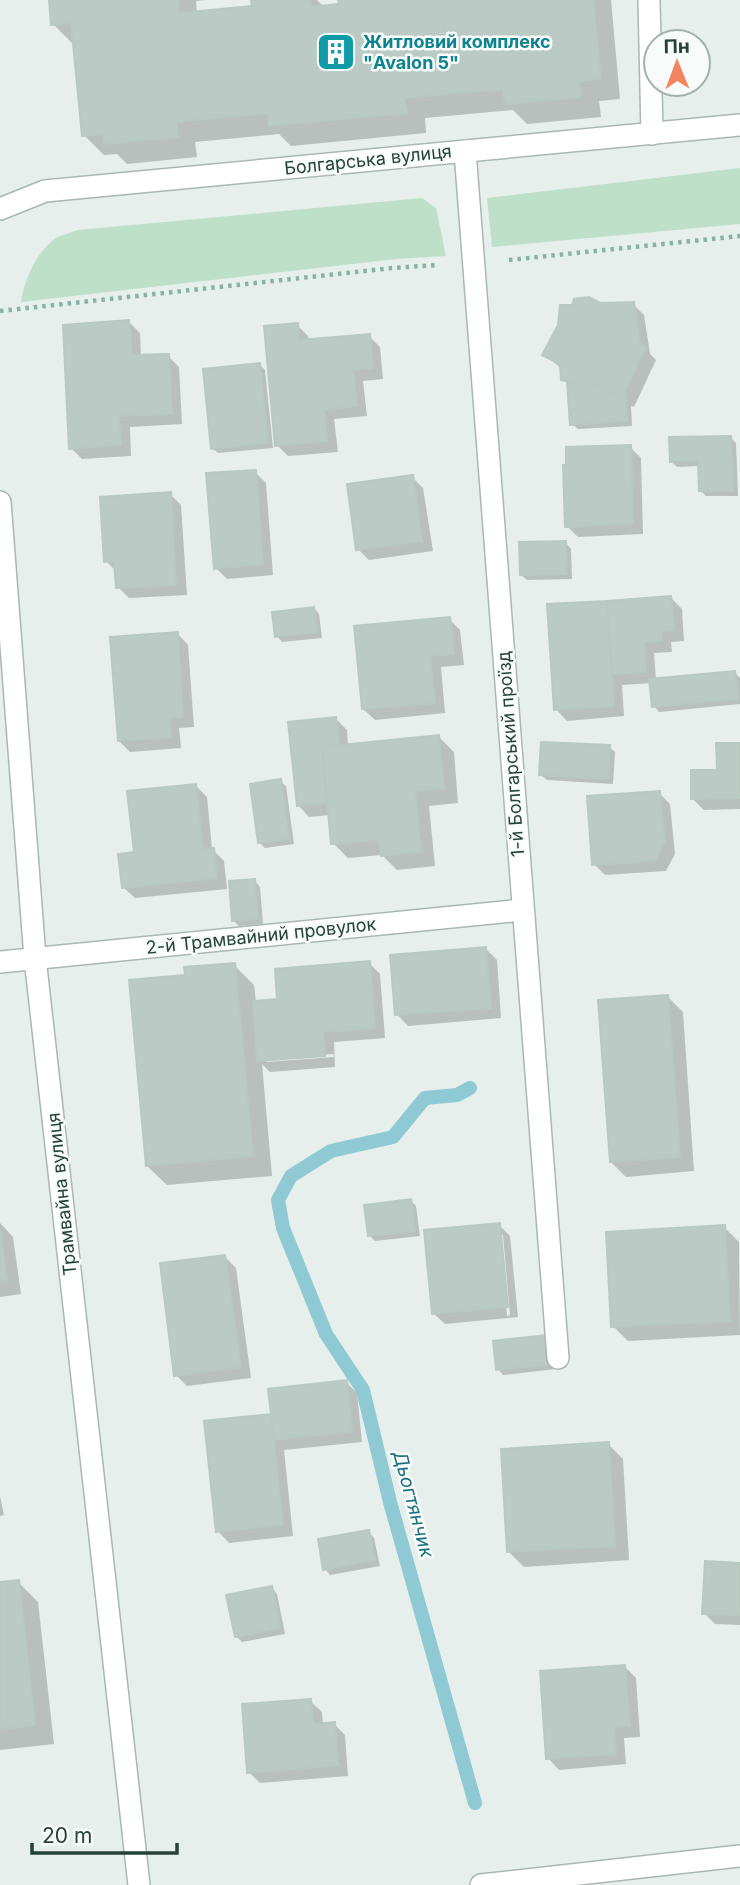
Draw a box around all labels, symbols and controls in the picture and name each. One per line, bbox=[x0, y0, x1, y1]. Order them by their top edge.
north arrow bbox=[642, 28, 712, 98]
building icon: Житловий комплекс "Avalon 5" bbox=[315, 31, 357, 73]
place label: Житловий комплекс "Avalon 5" bbox=[363, 31, 551, 73]
text: Пн bbox=[663, 35, 690, 58]
street label: Болгарська вулиця bbox=[283, 140, 453, 179]
street label: 1-й Болгарський проїзд bbox=[493, 650, 528, 858]
street label: 2-й Трамвайний провулок bbox=[145, 913, 377, 958]
street label: Трамвайна вулиця bbox=[43, 1112, 81, 1277]
water label: Дьогтянчик bbox=[388, 1447, 439, 1561]
scale bar bbox=[32, 1812, 177, 1856]
text: 20 m bbox=[42, 1823, 92, 1848]

